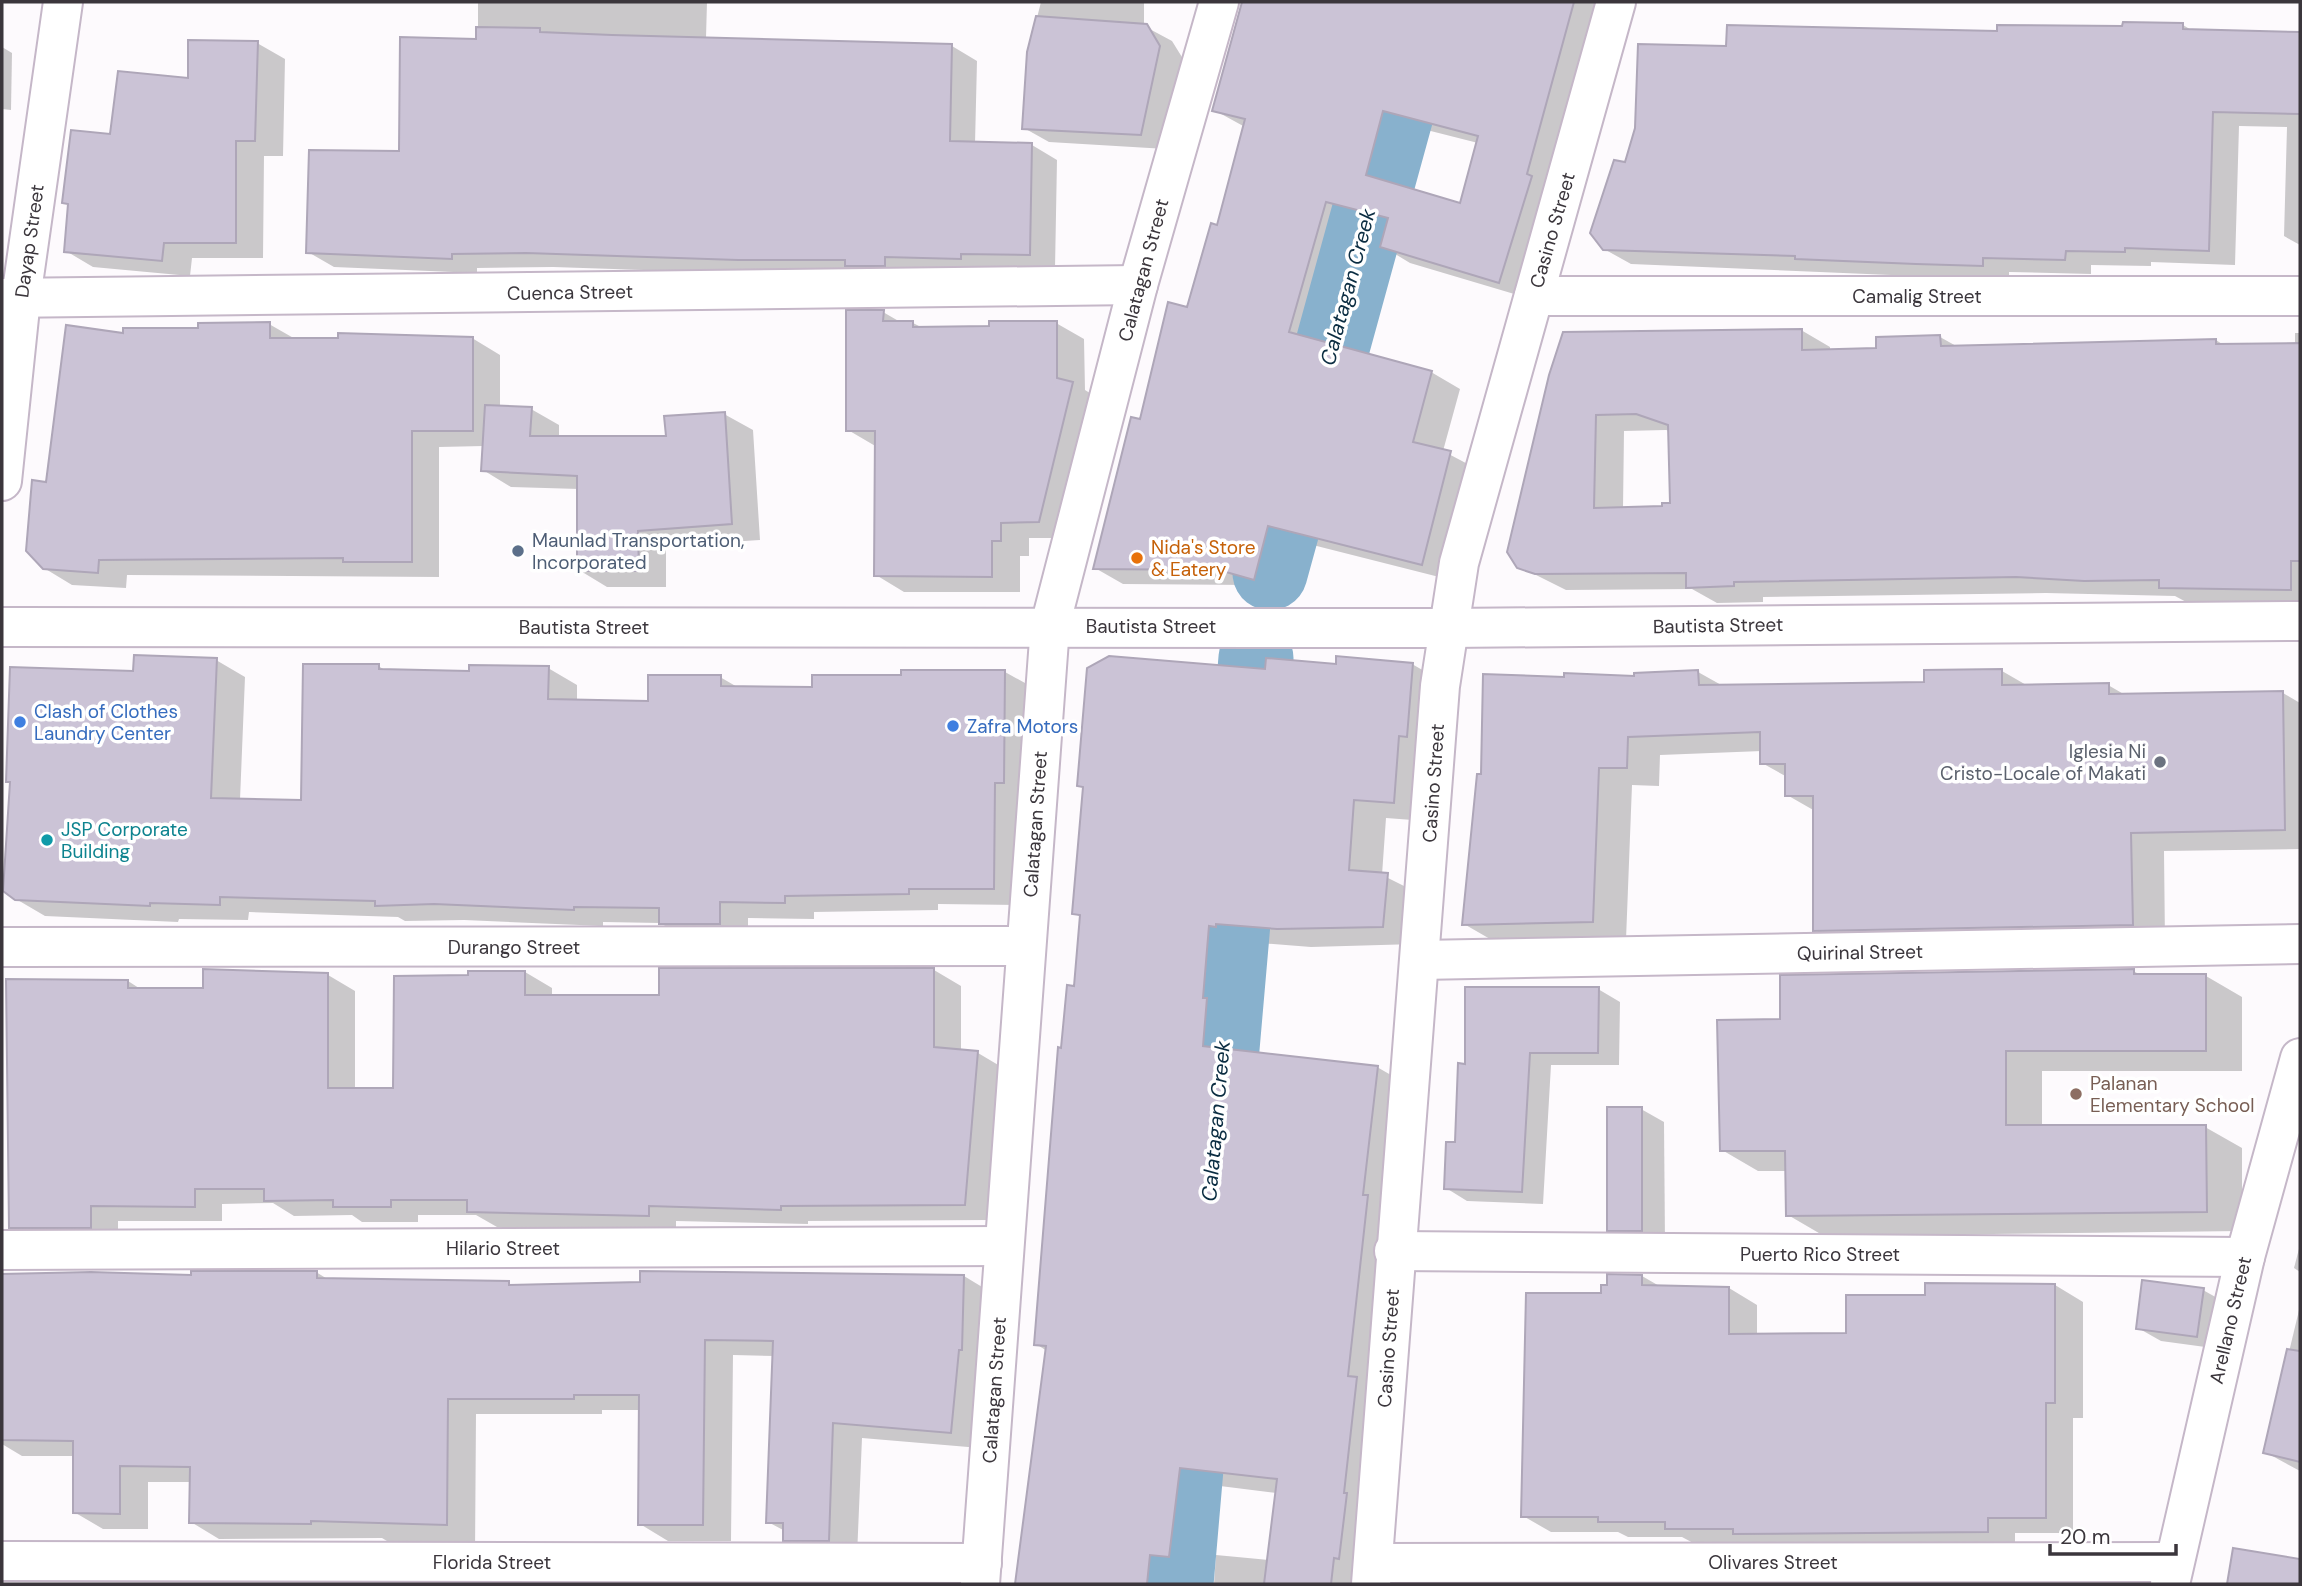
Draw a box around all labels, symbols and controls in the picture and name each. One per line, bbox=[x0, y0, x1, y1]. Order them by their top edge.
street label: Casino Street bbox=[1524, 169, 1581, 291]
street label: Dayap Street bbox=[9, 183, 50, 299]
street label: Calatagan Street bbox=[1112, 196, 1175, 344]
water label: Calatagan Creek bbox=[1314, 205, 1382, 368]
street label: Cuenca Street bbox=[507, 279, 633, 306]
street label: Camalig Street bbox=[1852, 284, 1982, 309]
place label: Maunlad Transportation, Incorporated bbox=[532, 528, 744, 575]
place label: Nida's Store & Eatery bbox=[1151, 535, 1255, 582]
marker: Maunlad Transportation, Incorporated bbox=[510, 543, 526, 559]
marker: Nida's Store & Eatery bbox=[1129, 550, 1145, 566]
street label: Bautista Street bbox=[1653, 612, 1783, 639]
street label: Bautista Street bbox=[1086, 614, 1216, 639]
street label: Bautista Street bbox=[519, 615, 649, 640]
place label: Clash of Clothes Laundry Center bbox=[34, 699, 178, 746]
marker: Clash of Clothes Laundry Center bbox=[12, 714, 28, 730]
place label: Zafra Motors bbox=[967, 714, 1078, 739]
marker: Zafra Motors bbox=[945, 718, 961, 734]
street label: Casino Street bbox=[1417, 723, 1450, 843]
place label: Iglesia Ni Cristo-Locale of Makati bbox=[1940, 739, 2146, 786]
street label: Calatagan Street bbox=[1018, 750, 1053, 898]
marker: Iglesia Ni Cristo-Locale of Makati bbox=[2152, 754, 2168, 770]
place label: JSP Corporate Building bbox=[61, 817, 188, 864]
marker: JSP Corporate Building bbox=[39, 832, 55, 848]
street label: Durango Street bbox=[448, 935, 580, 960]
street label: Quirinal Street bbox=[1797, 939, 1923, 966]
water label: Calatagan Creek bbox=[1195, 1039, 1237, 1202]
place label: Palanan Elementary School bbox=[2090, 1071, 2254, 1118]
marker: Palanan Elementary School bbox=[2068, 1086, 2084, 1102]
street label: Hilario Street bbox=[446, 1236, 560, 1261]
street label: Puerto Rico Street bbox=[1740, 1242, 1900, 1267]
street label: Arellano Street bbox=[2204, 1254, 2257, 1386]
street label: Casino Street bbox=[1372, 1288, 1405, 1408]
street label: Calatagan Street bbox=[977, 1316, 1012, 1464]
scale bar bbox=[2050, 1512, 2176, 1556]
text: 20 m bbox=[2060, 1523, 2111, 1551]
street label: Florida Street bbox=[433, 1550, 551, 1575]
street label: Olivares Street bbox=[1708, 1550, 1838, 1575]

